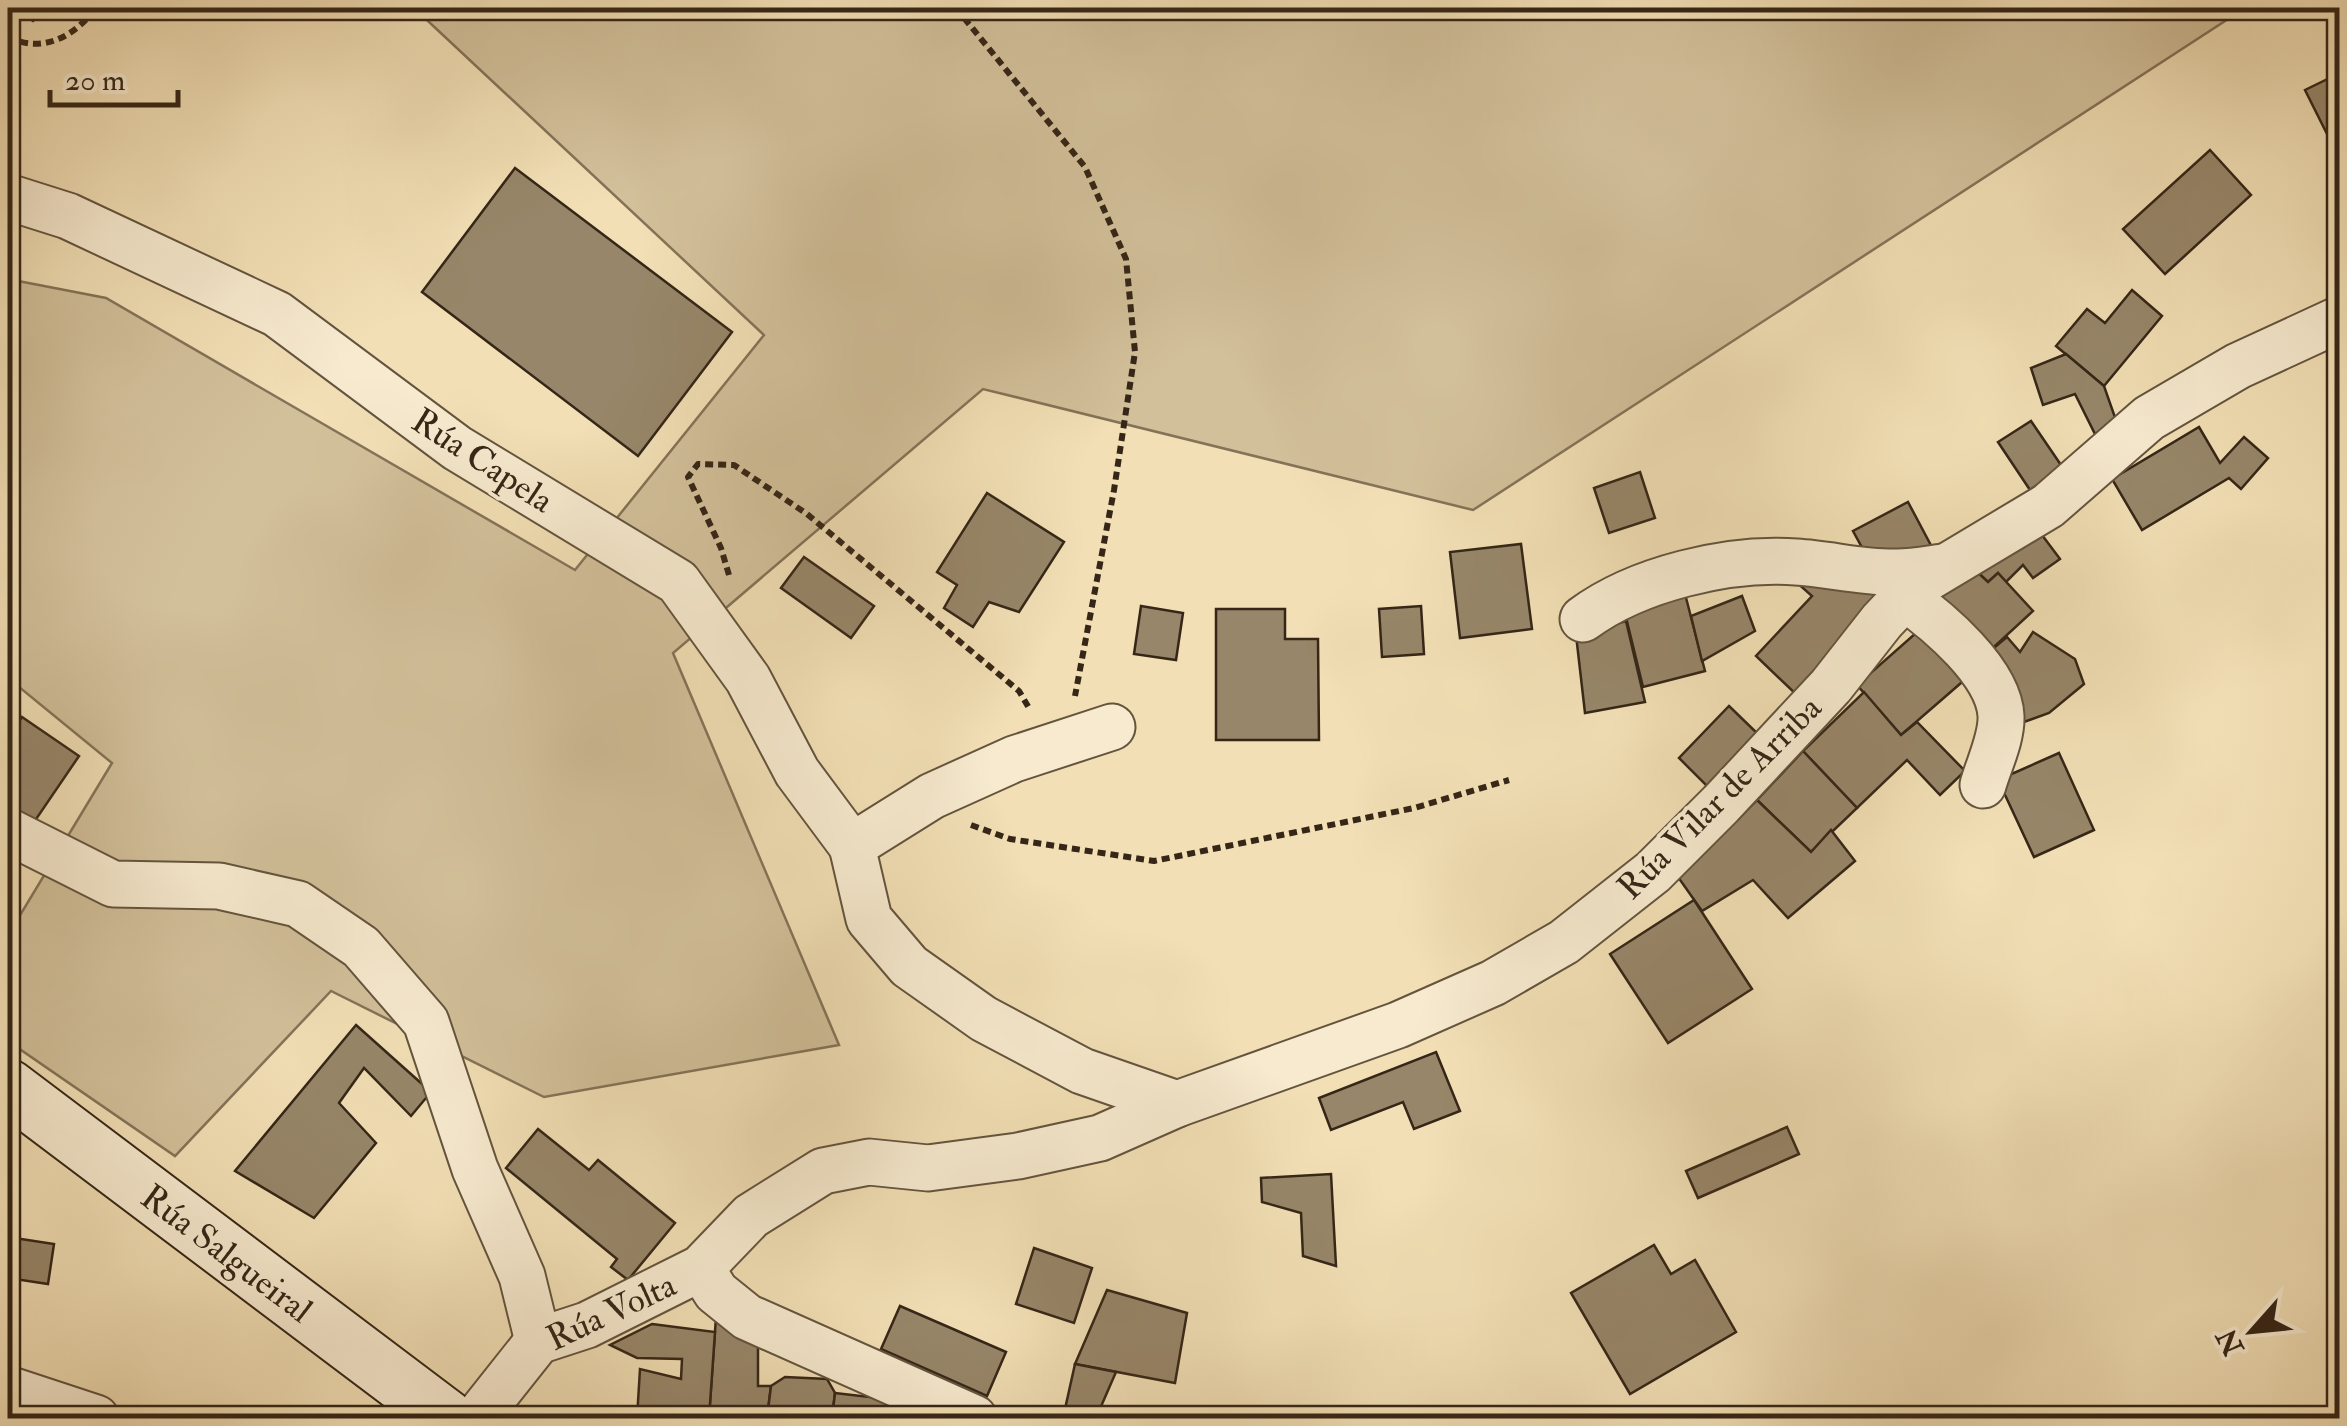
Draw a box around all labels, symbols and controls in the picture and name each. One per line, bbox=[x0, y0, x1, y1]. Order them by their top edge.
scale bar bbox=[50, 45, 178, 107]
text: 20 m bbox=[65, 62, 125, 99]
street label: Rúa Capela bbox=[403, 399, 562, 523]
street label: Rúa Vilar de Arriba bbox=[1608, 686, 1831, 909]
street label: Rúa Salgueiral bbox=[132, 1175, 321, 1333]
street label: Rúa Volta bbox=[540, 1263, 684, 1361]
north arrow bbox=[2202, 1281, 2302, 1381]
text: N bbox=[2209, 1322, 2253, 1362]

